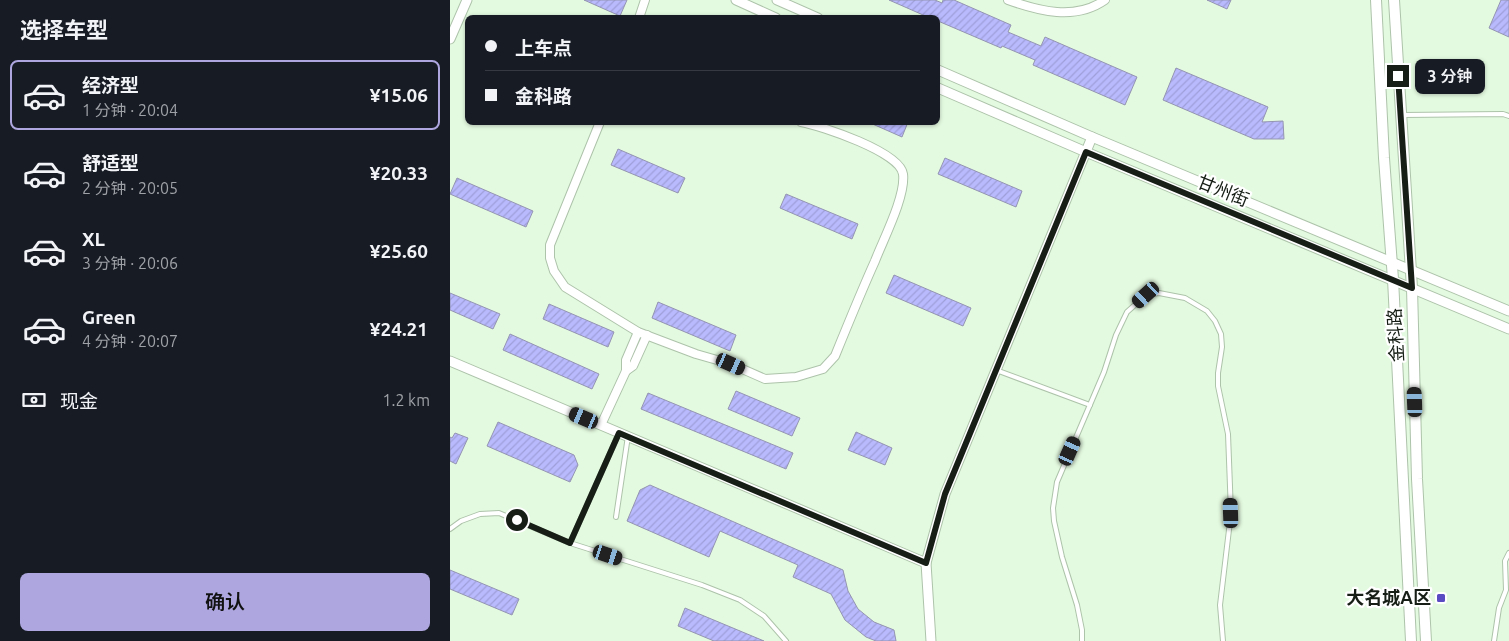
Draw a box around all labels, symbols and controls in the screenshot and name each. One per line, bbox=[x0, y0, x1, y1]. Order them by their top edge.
text: 选择车型 bbox=[20, 17, 108, 42]
text: 上车点 bbox=[515, 37, 572, 59]
callout: 3 分钟 bbox=[1416, 58, 1486, 94]
route end bbox=[1387, 65, 1409, 87]
text: 3 分钟 bbox=[1428, 67, 1472, 85]
icon: car bbox=[22, 73, 67, 118]
text: 经济型 bbox=[82, 74, 139, 96]
text: ¥15.06 bbox=[370, 84, 428, 106]
text: 金科路 bbox=[515, 85, 572, 107]
text: 1 分钟 · 20:04 bbox=[82, 101, 178, 119]
icon: car bbox=[22, 151, 67, 196]
text: 舒适型 bbox=[82, 152, 139, 174]
text: ¥20.33 bbox=[370, 162, 428, 184]
street label: 甘州街 bbox=[1195, 171, 1252, 209]
text: 2 分钟 · 20:05 bbox=[82, 179, 178, 197]
text: XL bbox=[82, 228, 105, 250]
icon: car bbox=[22, 229, 67, 274]
text: ¥25.60 bbox=[370, 240, 428, 262]
text: 3 分钟 · 20:06 bbox=[82, 254, 178, 272]
car bbox=[1129, 279, 1162, 311]
text: Green bbox=[82, 306, 136, 328]
icon: car bbox=[22, 307, 67, 352]
street label: 金科路 bbox=[1384, 308, 1406, 363]
text: ¥24.21 bbox=[370, 318, 428, 340]
text: 4 分钟 · 20:07 bbox=[82, 332, 178, 350]
car bbox=[714, 351, 747, 377]
icon: cash bbox=[20, 386, 48, 414]
car bbox=[1406, 387, 1423, 417]
text: 现金 bbox=[60, 390, 98, 412]
text: 1.2 km bbox=[382, 391, 430, 409]
car bbox=[567, 405, 600, 431]
car bbox=[1057, 434, 1082, 468]
car bbox=[1222, 498, 1239, 528]
route start bbox=[506, 509, 528, 531]
car bbox=[591, 543, 624, 567]
button: 确认 bbox=[20, 573, 430, 631]
place label: 大名城A区 bbox=[1346, 587, 1431, 607]
marker: 大名城A区 bbox=[1435, 592, 1447, 604]

